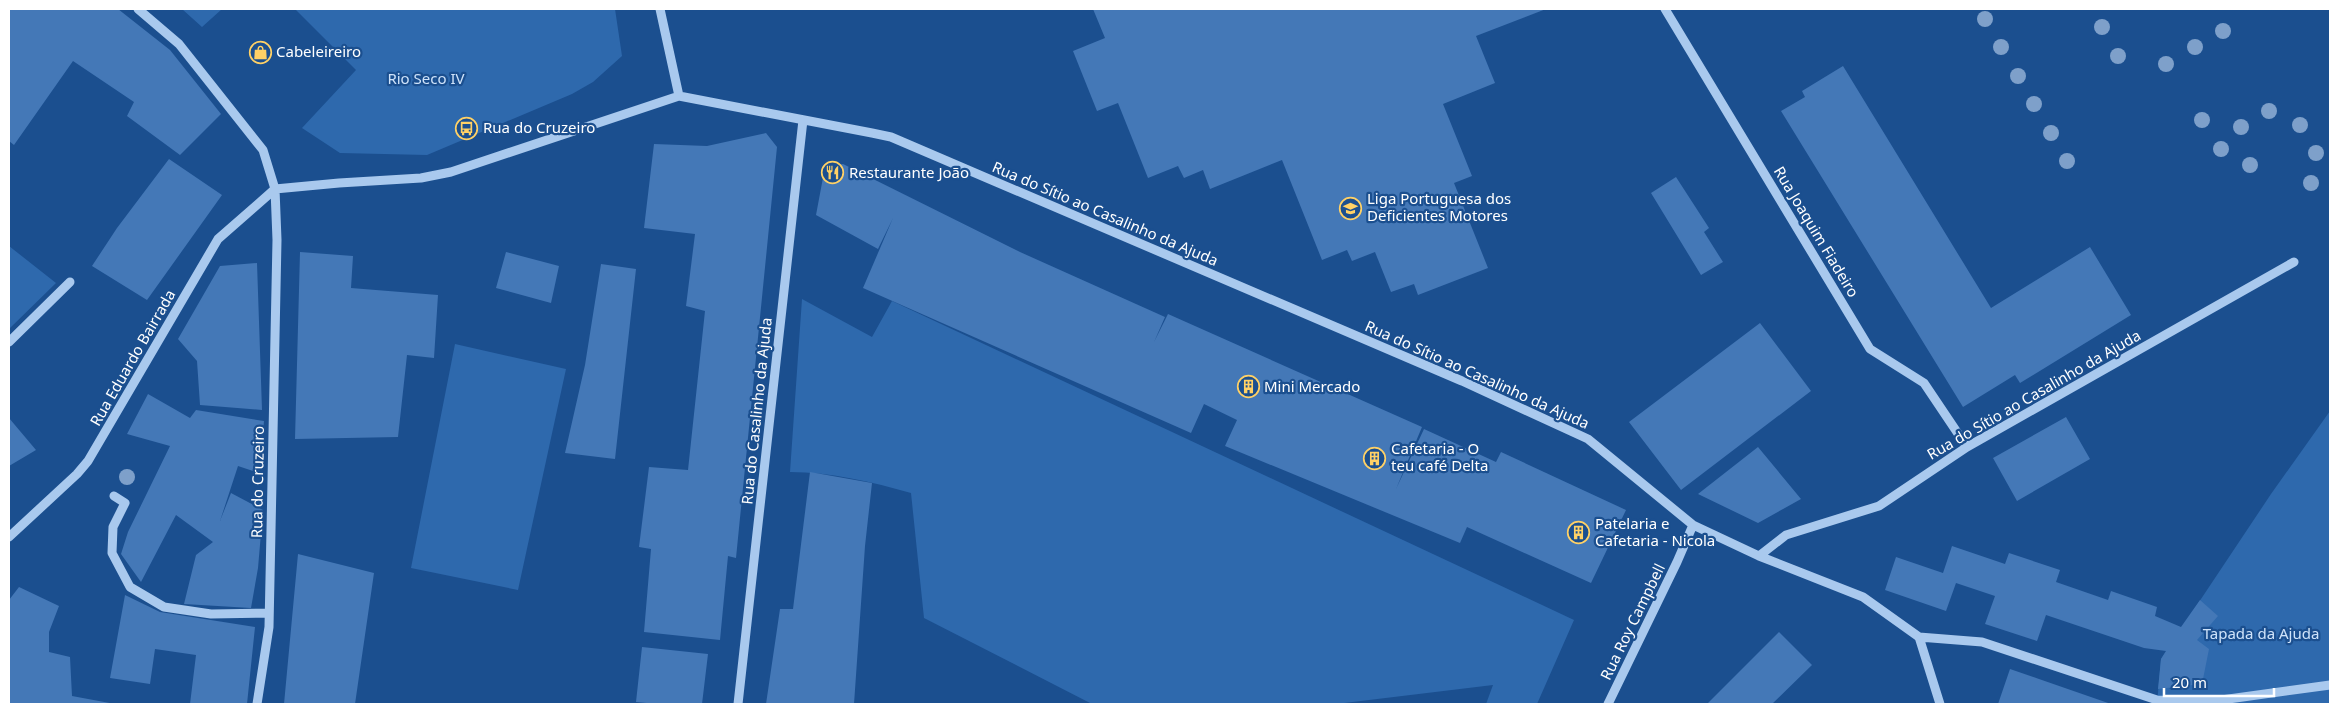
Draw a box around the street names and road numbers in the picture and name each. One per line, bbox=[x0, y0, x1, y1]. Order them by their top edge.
street label: Rua do Sítio ao Casalinho da Ajuda bbox=[989, 156, 1221, 270]
street label: Rua Joaquim Fiadeiro bbox=[1770, 162, 1864, 301]
street label: Rua Eduardo Bairrada bbox=[85, 286, 179, 429]
street label: Rua do Sítio ao Casalinho da Ajuda bbox=[1362, 315, 1593, 433]
street label: Rua do Casalinho da Ajuda bbox=[736, 316, 776, 505]
street label: Rua do Sítio ao Casalinho da Ajuda bbox=[1923, 325, 2144, 464]
street label: Rua do Cruzeiro bbox=[246, 426, 268, 538]
street label: Rua Roy Campbell bbox=[1595, 560, 1669, 683]

